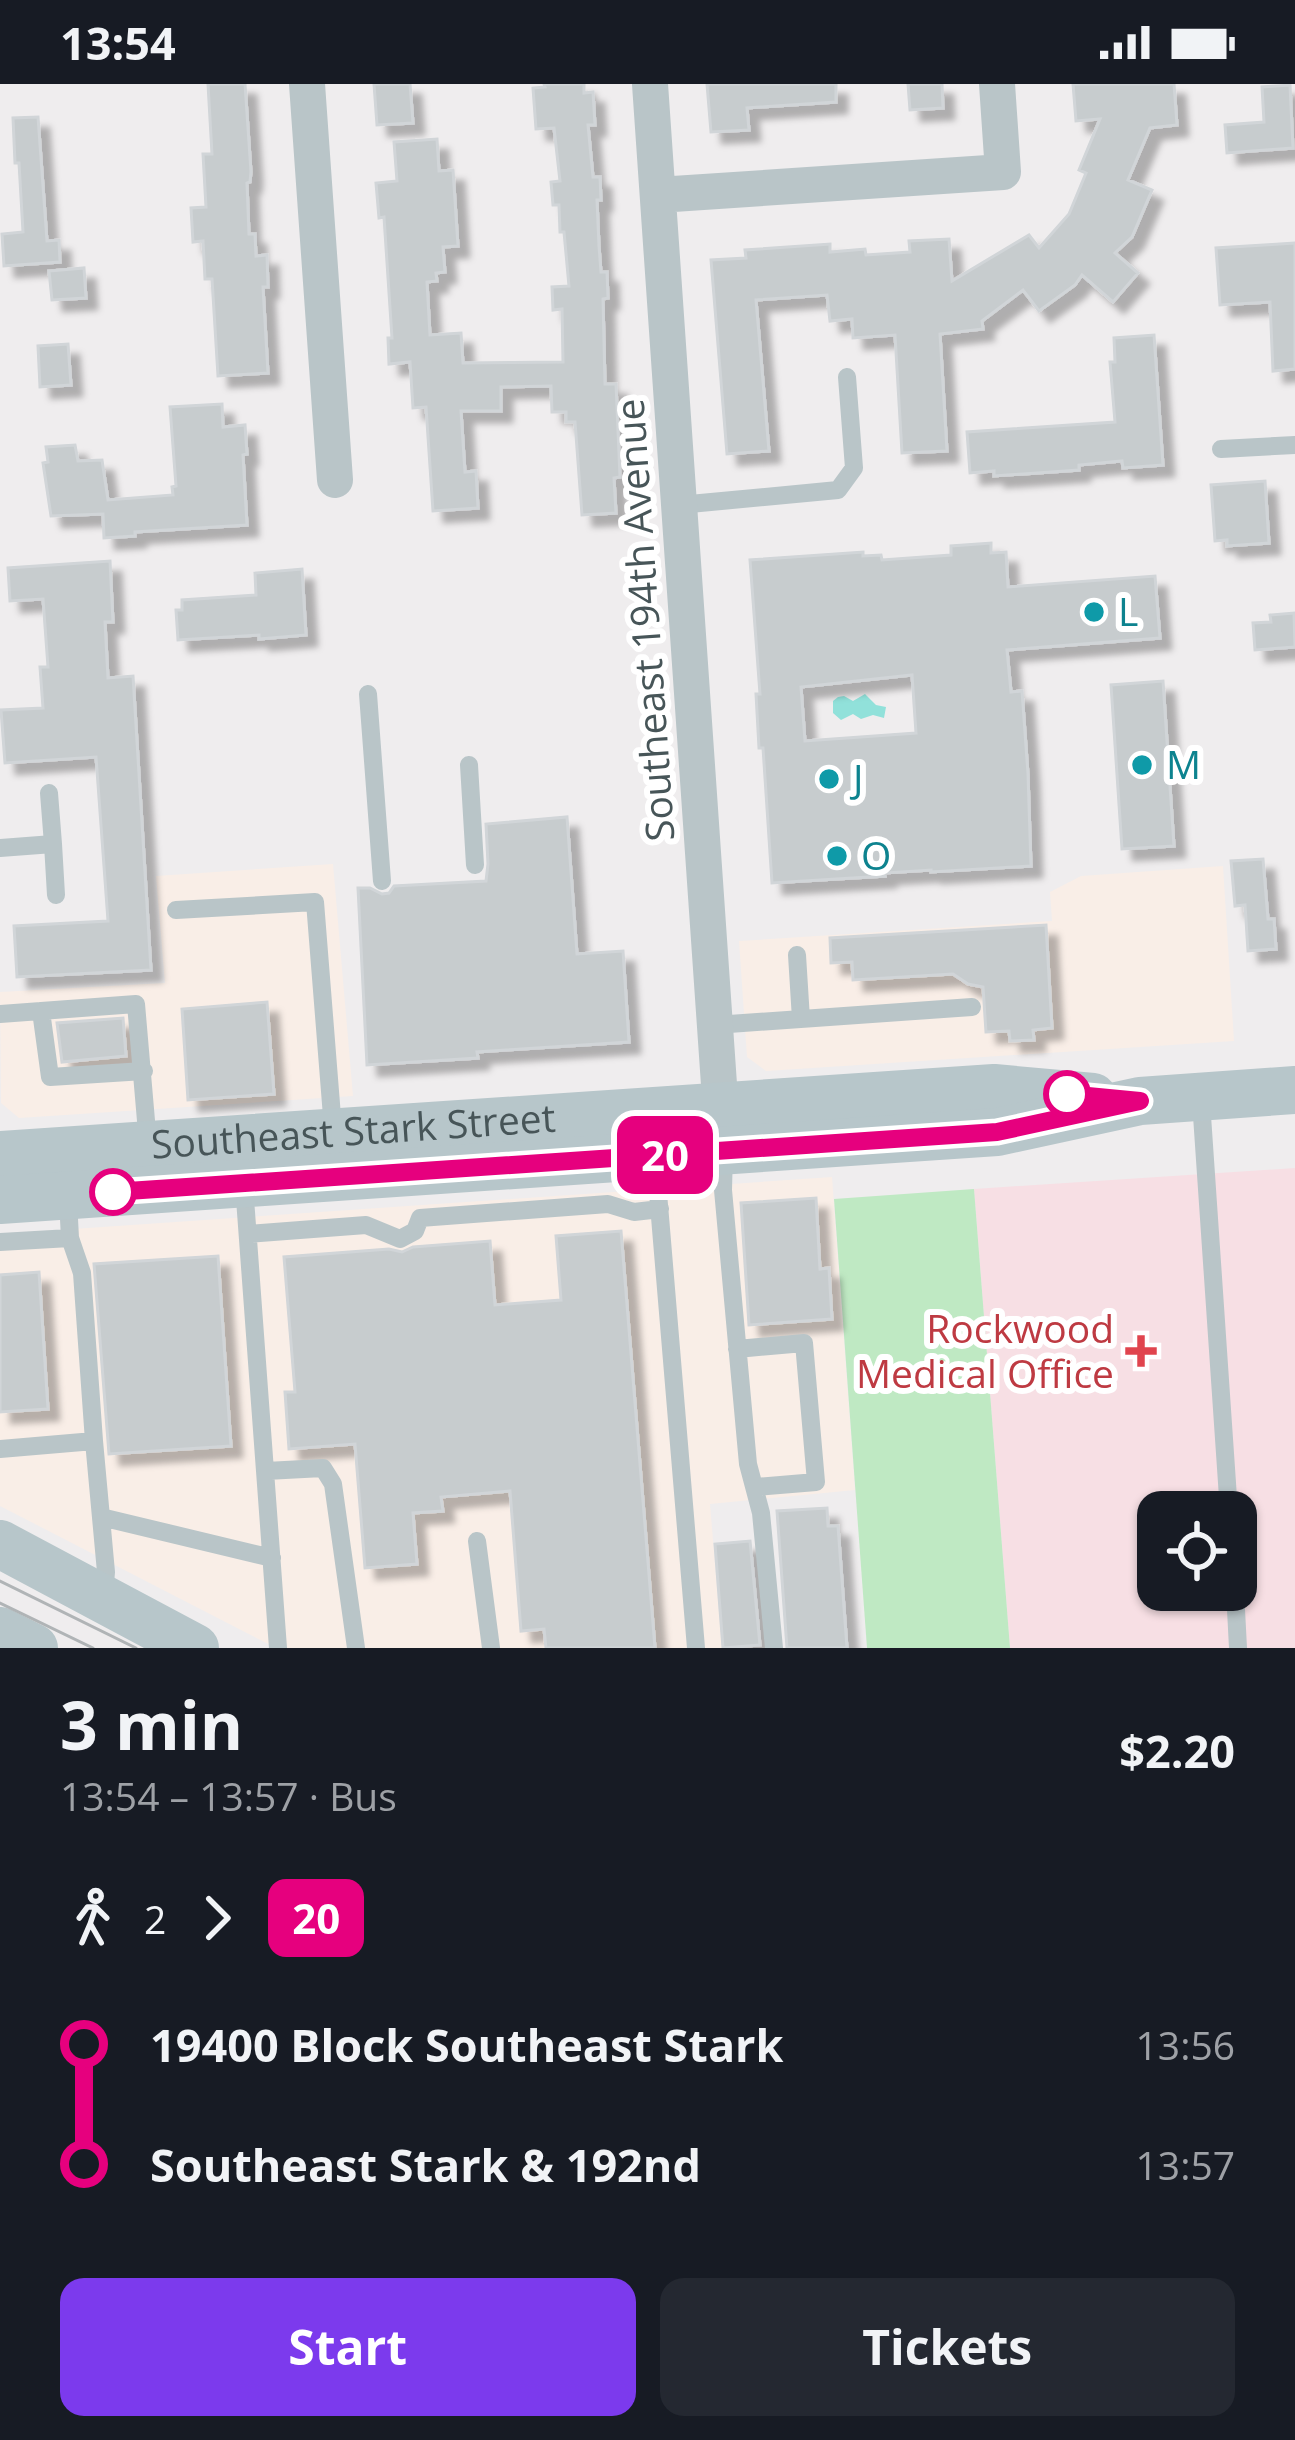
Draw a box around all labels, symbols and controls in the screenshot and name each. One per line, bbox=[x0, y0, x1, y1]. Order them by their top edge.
text: 13:54 bbox=[60, 12, 176, 73]
street label: Southeast 194th Avenue bbox=[602, 397, 685, 843]
place label: L bbox=[1118, 584, 1138, 637]
marker: L bbox=[1081, 599, 1107, 625]
place label: M bbox=[1166, 737, 1201, 790]
place label: J bbox=[849, 751, 863, 804]
marker: M bbox=[1129, 752, 1155, 778]
marker: J bbox=[816, 766, 842, 792]
place label: O bbox=[861, 828, 891, 881]
marker: O bbox=[824, 843, 850, 869]
unlabelled marker bbox=[1045, 1072, 1089, 1116]
street label: Southeast Stark Street bbox=[149, 1090, 557, 1170]
line badge: 20 bbox=[611, 1116, 719, 1194]
text: 20 bbox=[641, 1126, 689, 1183]
unlabelled marker bbox=[91, 1170, 135, 1214]
place label: Rockwood Medical Office bbox=[856, 1301, 1114, 1399]
marker: Rockwood Medical Office bbox=[1125, 1335, 1157, 1367]
map controls bbox=[1137, 1491, 1257, 1611]
button: locate bbox=[1137, 1491, 1257, 1611]
text: 3 min bbox=[60, 1679, 243, 1769]
text: $2.20 bbox=[1119, 1720, 1235, 1781]
text: 13:54 – 13:57 · Bus bbox=[60, 1769, 397, 1822]
icon: walk bbox=[60, 1885, 126, 1951]
icon: forward bbox=[184, 1885, 250, 1951]
text: 20 bbox=[292, 1889, 340, 1946]
text: 2 bbox=[144, 1892, 166, 1945]
text: 19400 Block Southeast Stark bbox=[150, 2014, 783, 2075]
text: 13:56 bbox=[1136, 2018, 1235, 2071]
text: Southeast Stark & 192nd bbox=[150, 2134, 701, 2195]
text: 13:57 bbox=[1136, 2138, 1235, 2191]
button: Start bbox=[60, 2278, 636, 2416]
button: Tickets bbox=[660, 2278, 1235, 2416]

